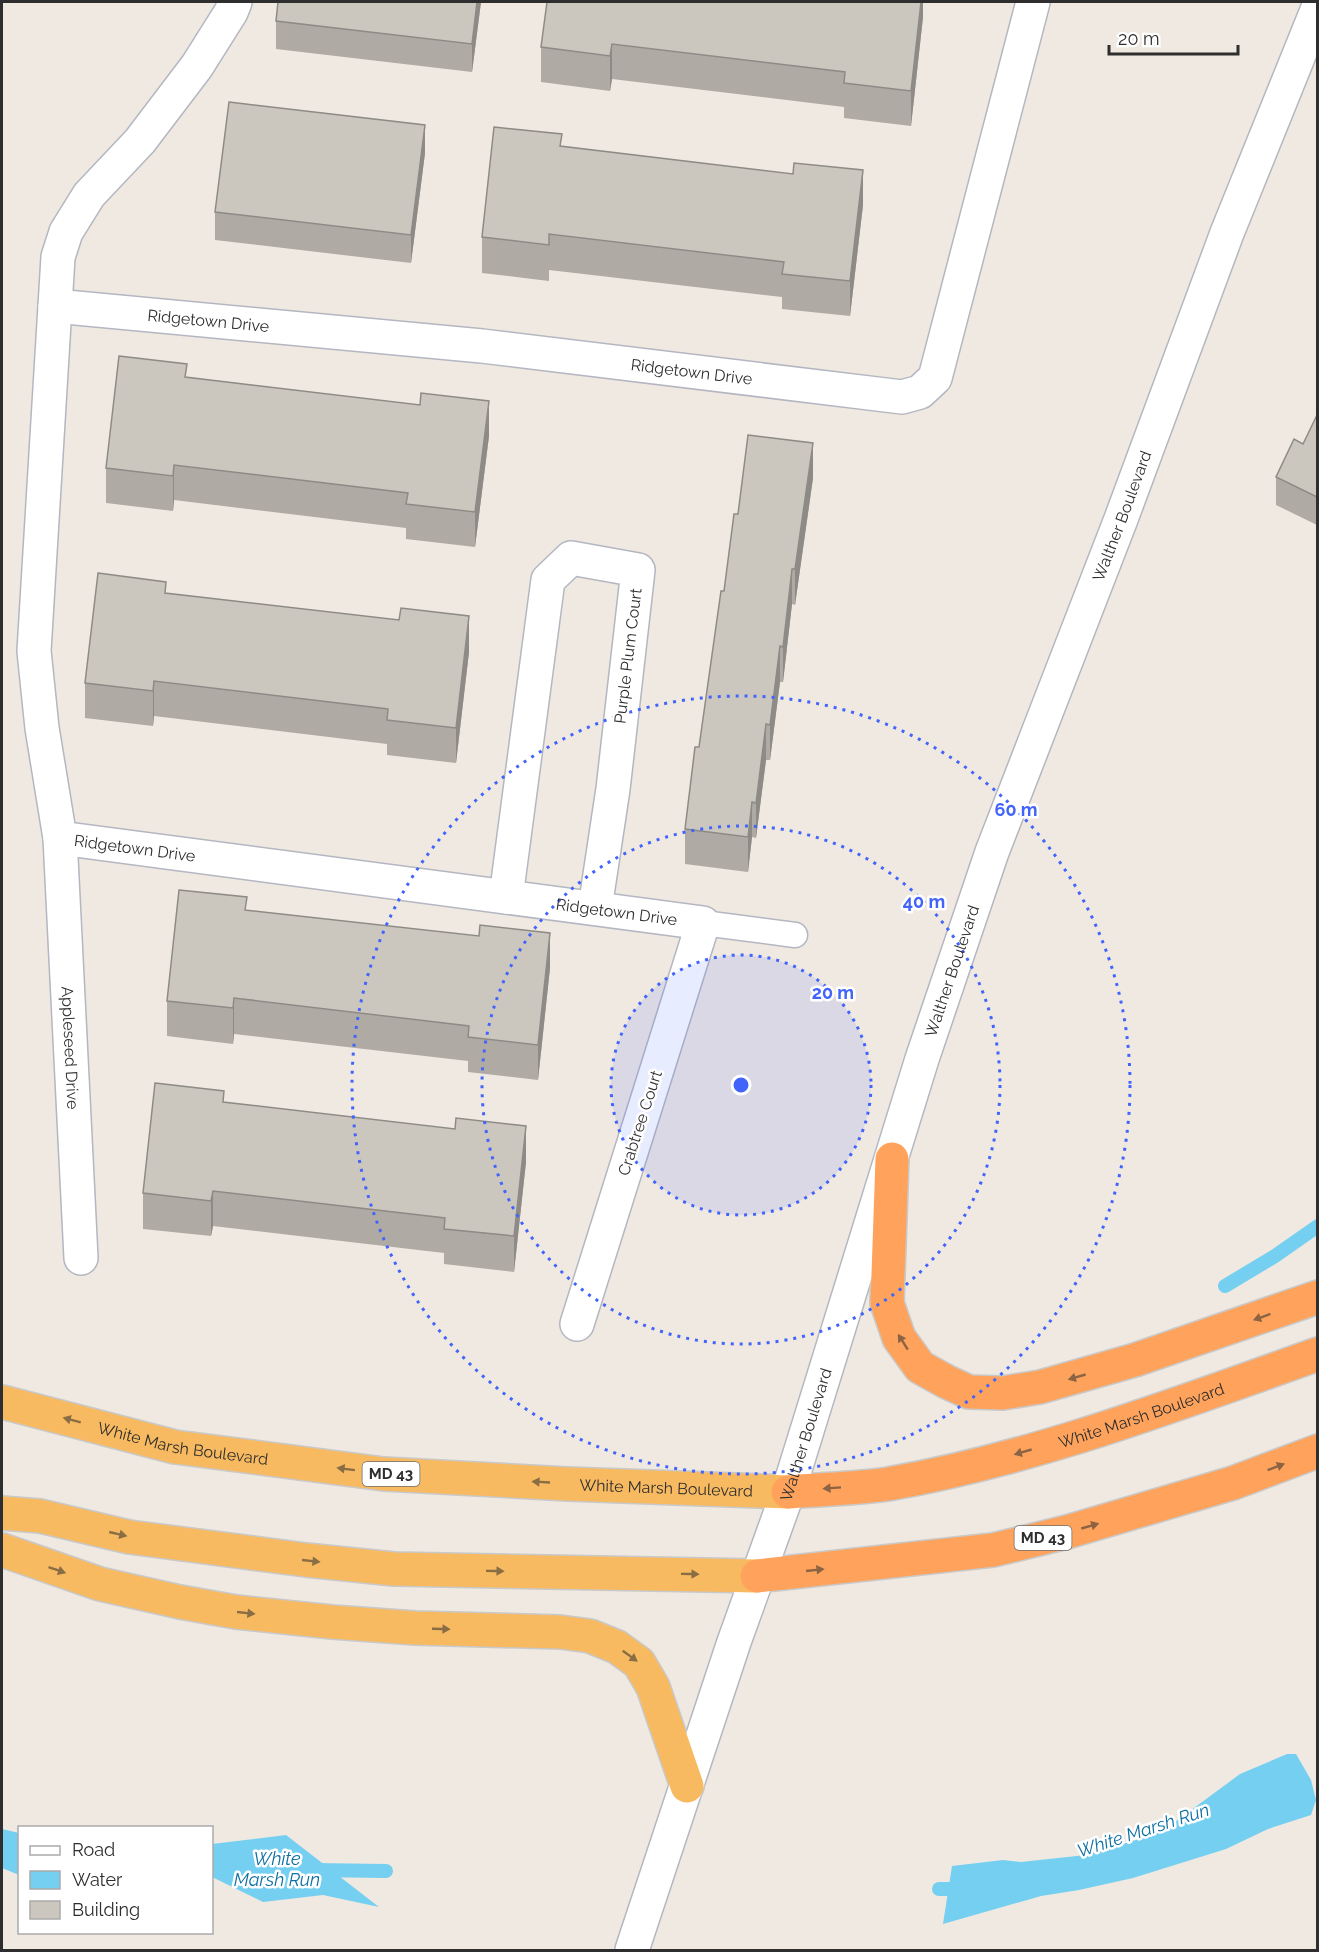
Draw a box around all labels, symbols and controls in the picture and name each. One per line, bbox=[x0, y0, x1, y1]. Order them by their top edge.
scale bar bbox=[1109, 18, 1238, 56]
text: 20 m bbox=[1118, 28, 1160, 49]
street label: Ridgetown Drive bbox=[147, 305, 270, 336]
street label: Ridgetown Drive bbox=[630, 355, 753, 388]
street label: Walther Boulevard bbox=[1088, 448, 1155, 584]
street label: Purple Plum Court bbox=[610, 587, 646, 725]
text: 60 m bbox=[994, 799, 1038, 820]
street label: Ridgetown Drive bbox=[73, 830, 197, 865]
text: 40 m bbox=[903, 891, 945, 912]
street label: Ridgetown Drive bbox=[555, 894, 678, 929]
street label: Walther Boulevard bbox=[921, 903, 983, 1039]
text: 20 m bbox=[812, 982, 854, 1003]
street label: Appleseed Drive bbox=[58, 986, 83, 1110]
street label: Crabtree Court bbox=[614, 1067, 666, 1178]
centre of rings bbox=[731, 1075, 751, 1095]
one-way arrow bbox=[1253, 1312, 1271, 1322]
one-way arrow bbox=[898, 1334, 909, 1350]
street label: Walther Boulevard bbox=[776, 1366, 835, 1504]
one-way arrow bbox=[1068, 1373, 1086, 1382]
street label: White Marsh Boulevard bbox=[1056, 1379, 1227, 1452]
one-way arrow bbox=[63, 1415, 81, 1425]
street label: White Marsh Boulevard bbox=[96, 1418, 269, 1468]
one-way arrow bbox=[1014, 1448, 1032, 1457]
road number: MD 43 bbox=[362, 1462, 420, 1486]
one-way arrow bbox=[1267, 1462, 1285, 1471]
one-way arrow bbox=[337, 1464, 356, 1474]
street label: White Marsh Boulevard bbox=[579, 1475, 753, 1500]
one-way arrow bbox=[531, 1478, 550, 1487]
one-way arrow bbox=[823, 1484, 842, 1493]
one-way arrow bbox=[1081, 1521, 1099, 1530]
road number: MD 43 bbox=[1014, 1526, 1072, 1550]
one-way arrow bbox=[108, 1530, 127, 1540]
one-way arrow bbox=[301, 1556, 320, 1566]
one-way arrow bbox=[48, 1565, 66, 1575]
one-way arrow bbox=[806, 1565, 825, 1575]
one-way arrow bbox=[485, 1566, 504, 1575]
one-way arrow bbox=[680, 1570, 699, 1579]
one-way arrow bbox=[237, 1608, 256, 1618]
one-way arrow bbox=[431, 1625, 450, 1634]
one-way arrow bbox=[623, 1650, 638, 1662]
water label: White Marsh Run bbox=[1074, 1799, 1212, 1861]
legend bbox=[18, 1826, 213, 1934]
text: Road bbox=[72, 1839, 115, 1860]
water label: White Marsh Run bbox=[234, 1848, 320, 1890]
text: Water bbox=[72, 1869, 123, 1890]
text: Building bbox=[72, 1899, 140, 1920]

